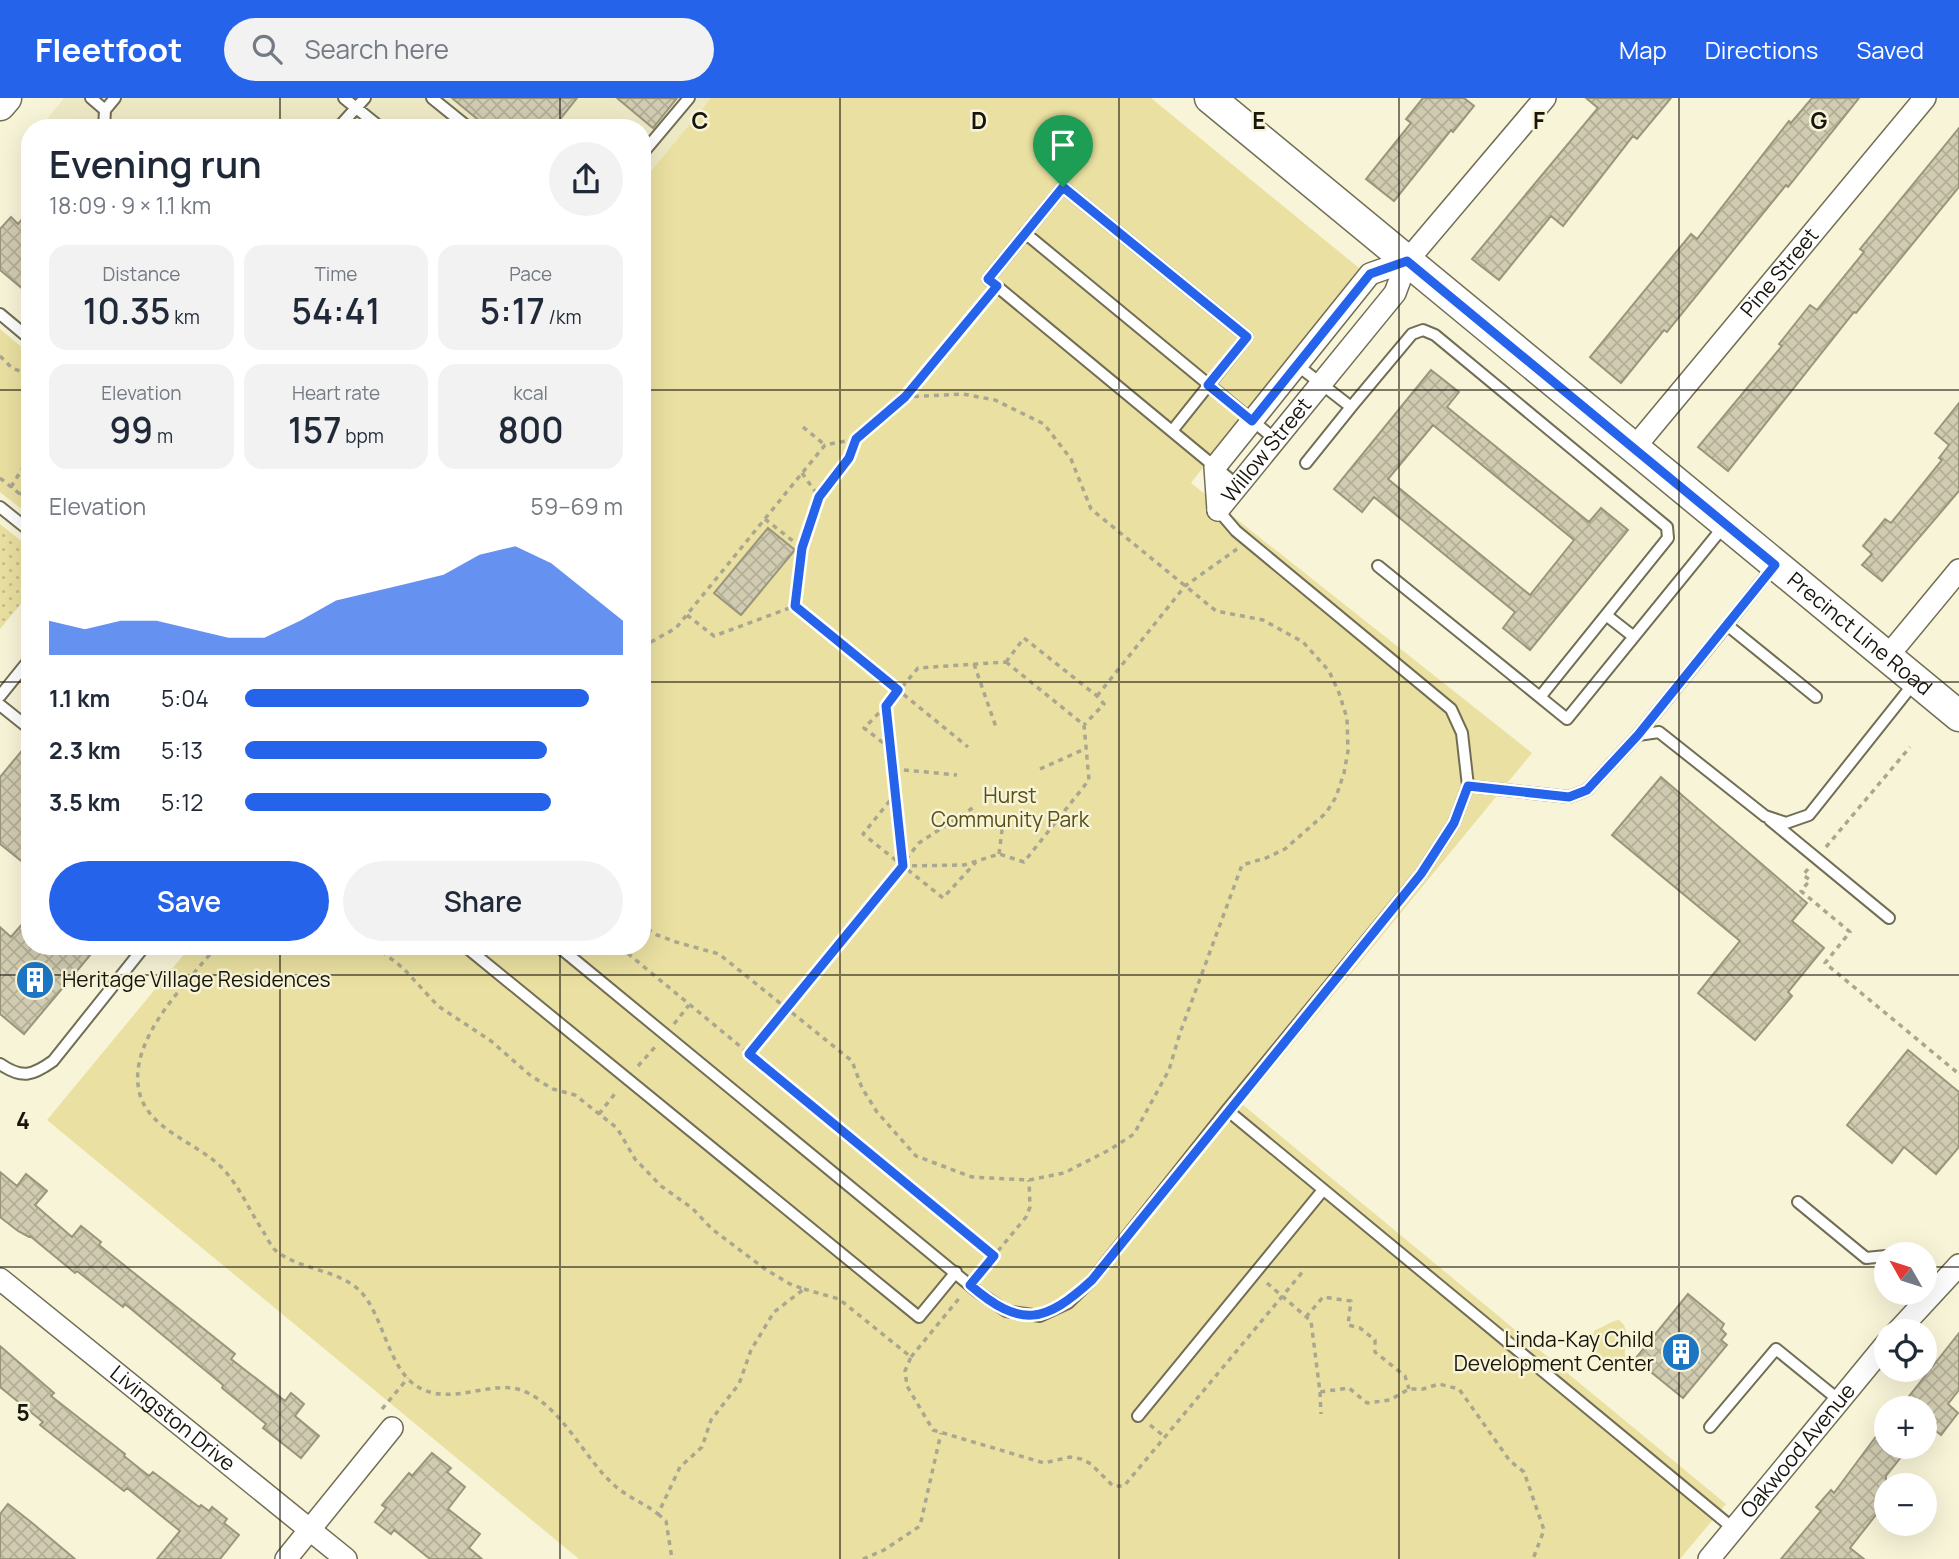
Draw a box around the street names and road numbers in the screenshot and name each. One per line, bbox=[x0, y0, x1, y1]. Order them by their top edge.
street label: Pine Street bbox=[1734, 221, 1824, 323]
street label: Willow Street bbox=[1215, 391, 1317, 508]
street label: Precinct Line Road bbox=[1782, 565, 1938, 701]
street label: Livingston Drive bbox=[105, 1359, 242, 1477]
street label: Oakwood Avenue bbox=[1734, 1377, 1861, 1523]

